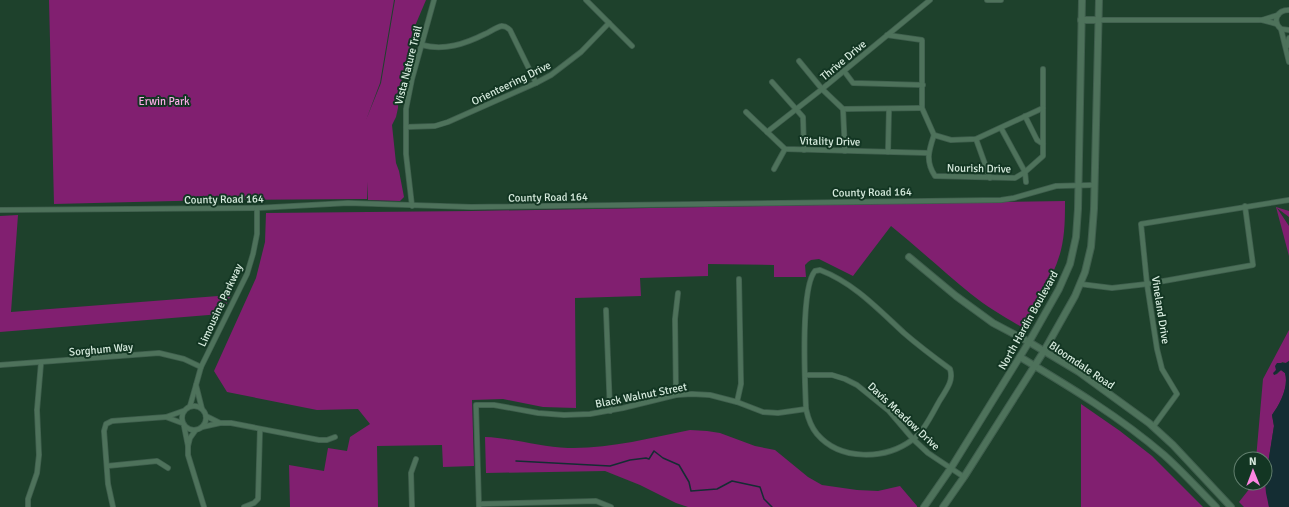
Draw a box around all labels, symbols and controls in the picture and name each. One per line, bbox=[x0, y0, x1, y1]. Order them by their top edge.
street label: Vista Nature Trail bbox=[392, 24, 425, 106]
street label: Thrive Drive bbox=[818, 37, 869, 83]
street label: Orienteering Drive bbox=[469, 59, 553, 108]
park label: Erwin Park bbox=[138, 95, 190, 108]
street label: Vitality Drive bbox=[799, 134, 861, 149]
street label: Nourish Drive bbox=[947, 161, 1011, 176]
street label: County Road 164 bbox=[832, 185, 912, 200]
street label: County Road 164 bbox=[508, 190, 588, 205]
street label: County Road 164 bbox=[184, 192, 264, 207]
street label: Limousine Parkway bbox=[195, 261, 246, 349]
street label: North Hardin Boulevard bbox=[996, 268, 1061, 372]
street label: Vineland Drive bbox=[1149, 275, 1172, 345]
street label: Bloomdale Road bbox=[1047, 339, 1117, 392]
street label: Sorghum Way bbox=[68, 340, 134, 359]
street label: Black Walnut Street bbox=[594, 380, 688, 411]
street label: Davis Meadow Drive bbox=[865, 380, 942, 453]
north arrow bbox=[1233, 451, 1273, 491]
text: N bbox=[1249, 455, 1257, 468]

